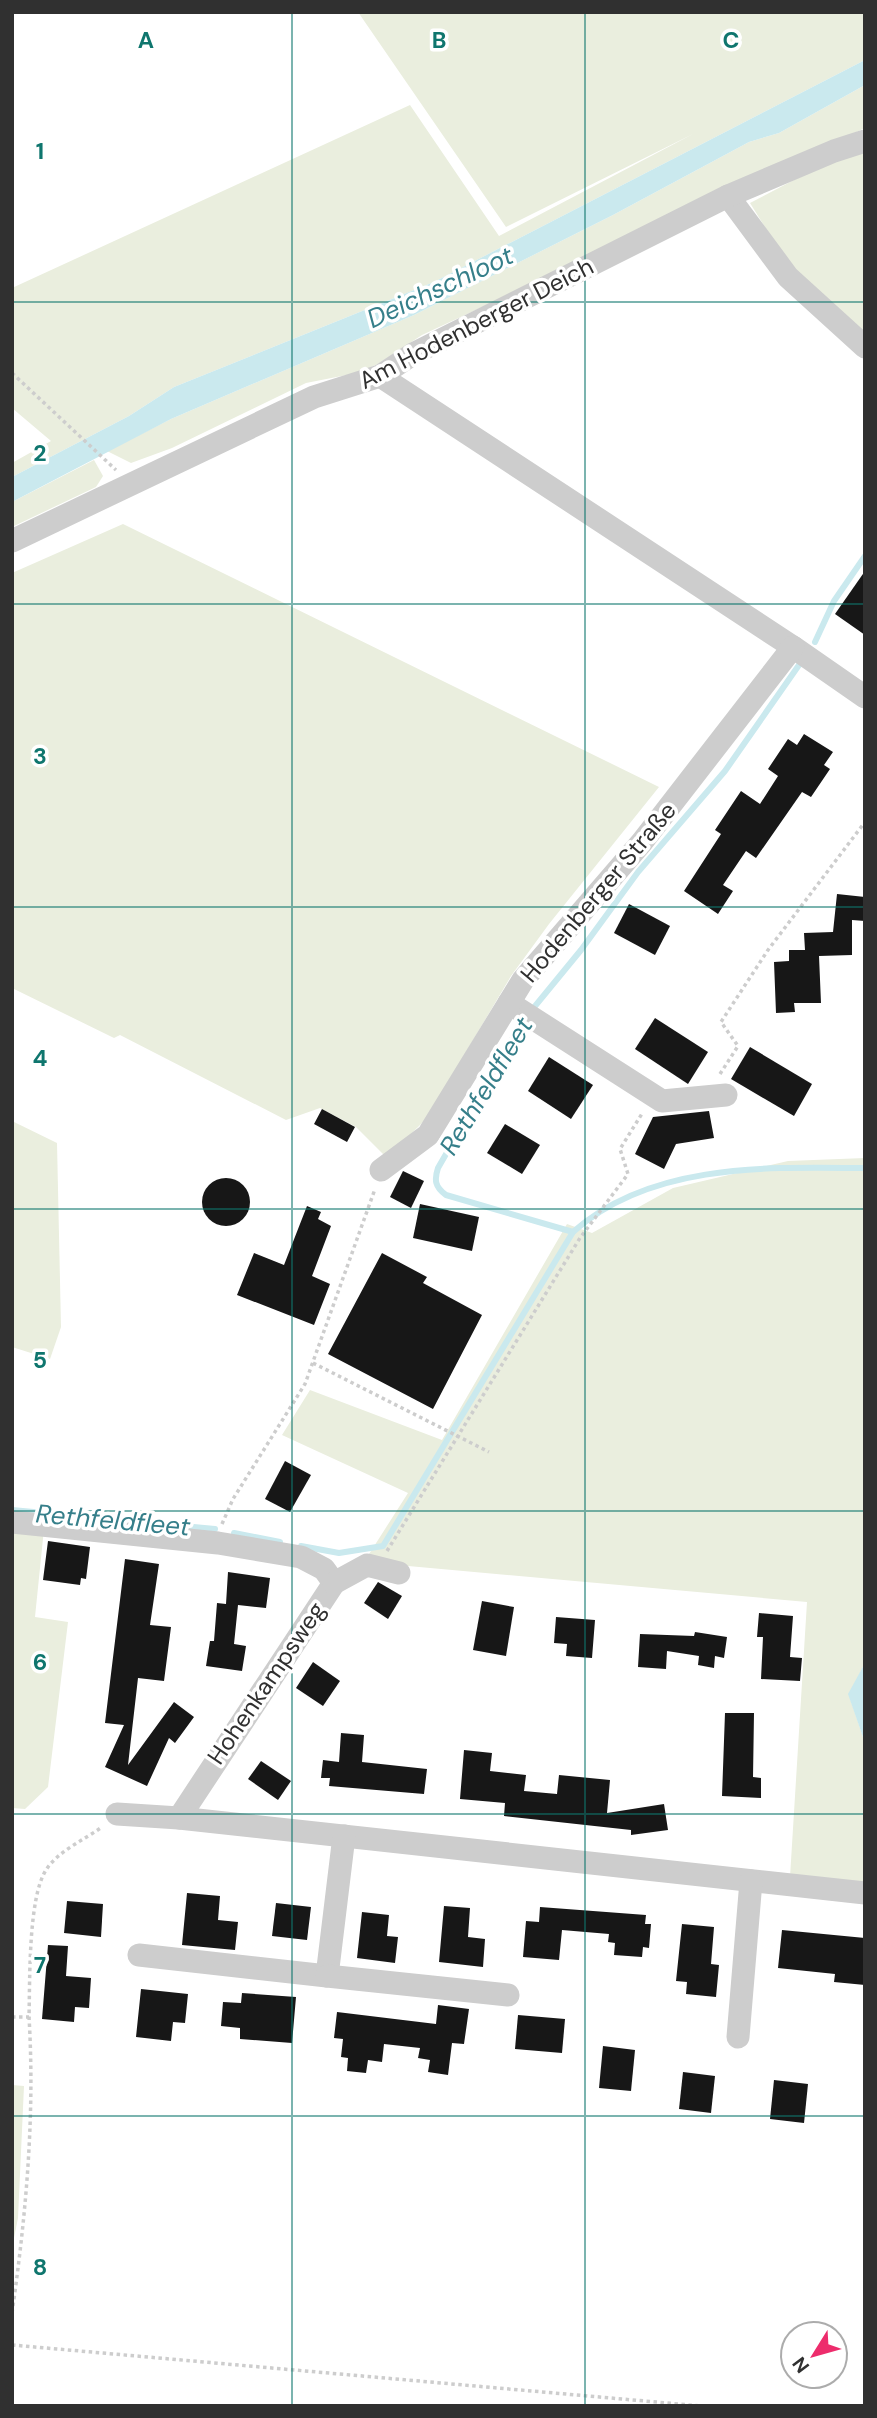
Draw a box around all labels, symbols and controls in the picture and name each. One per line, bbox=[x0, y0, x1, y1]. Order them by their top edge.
text: A bbox=[138, 25, 154, 55]
text: B bbox=[432, 25, 446, 55]
text: C bbox=[723, 25, 739, 55]
text: 1 bbox=[36, 136, 44, 166]
water label: Deichschloot bbox=[361, 238, 520, 336]
street label: Am Hodenberger Deich bbox=[353, 250, 599, 396]
text: 2 bbox=[33, 438, 47, 468]
text: 3 bbox=[33, 741, 47, 771]
street label: Hodenberger Straße bbox=[513, 795, 683, 989]
water label: Rethfeldfleet bbox=[432, 1010, 541, 1161]
text: 4 bbox=[33, 1043, 48, 1073]
text: 5 bbox=[33, 1345, 47, 1375]
water label: Rethfeldfleet bbox=[34, 1496, 193, 1544]
street label: Hohenkampsweg bbox=[200, 1596, 332, 1770]
text: 6 bbox=[33, 1647, 47, 1677]
text: 7 bbox=[34, 1950, 46, 1980]
text: 8 bbox=[33, 2252, 47, 2282]
north arrow bbox=[779, 2320, 849, 2390]
text: N bbox=[787, 2352, 815, 2378]

